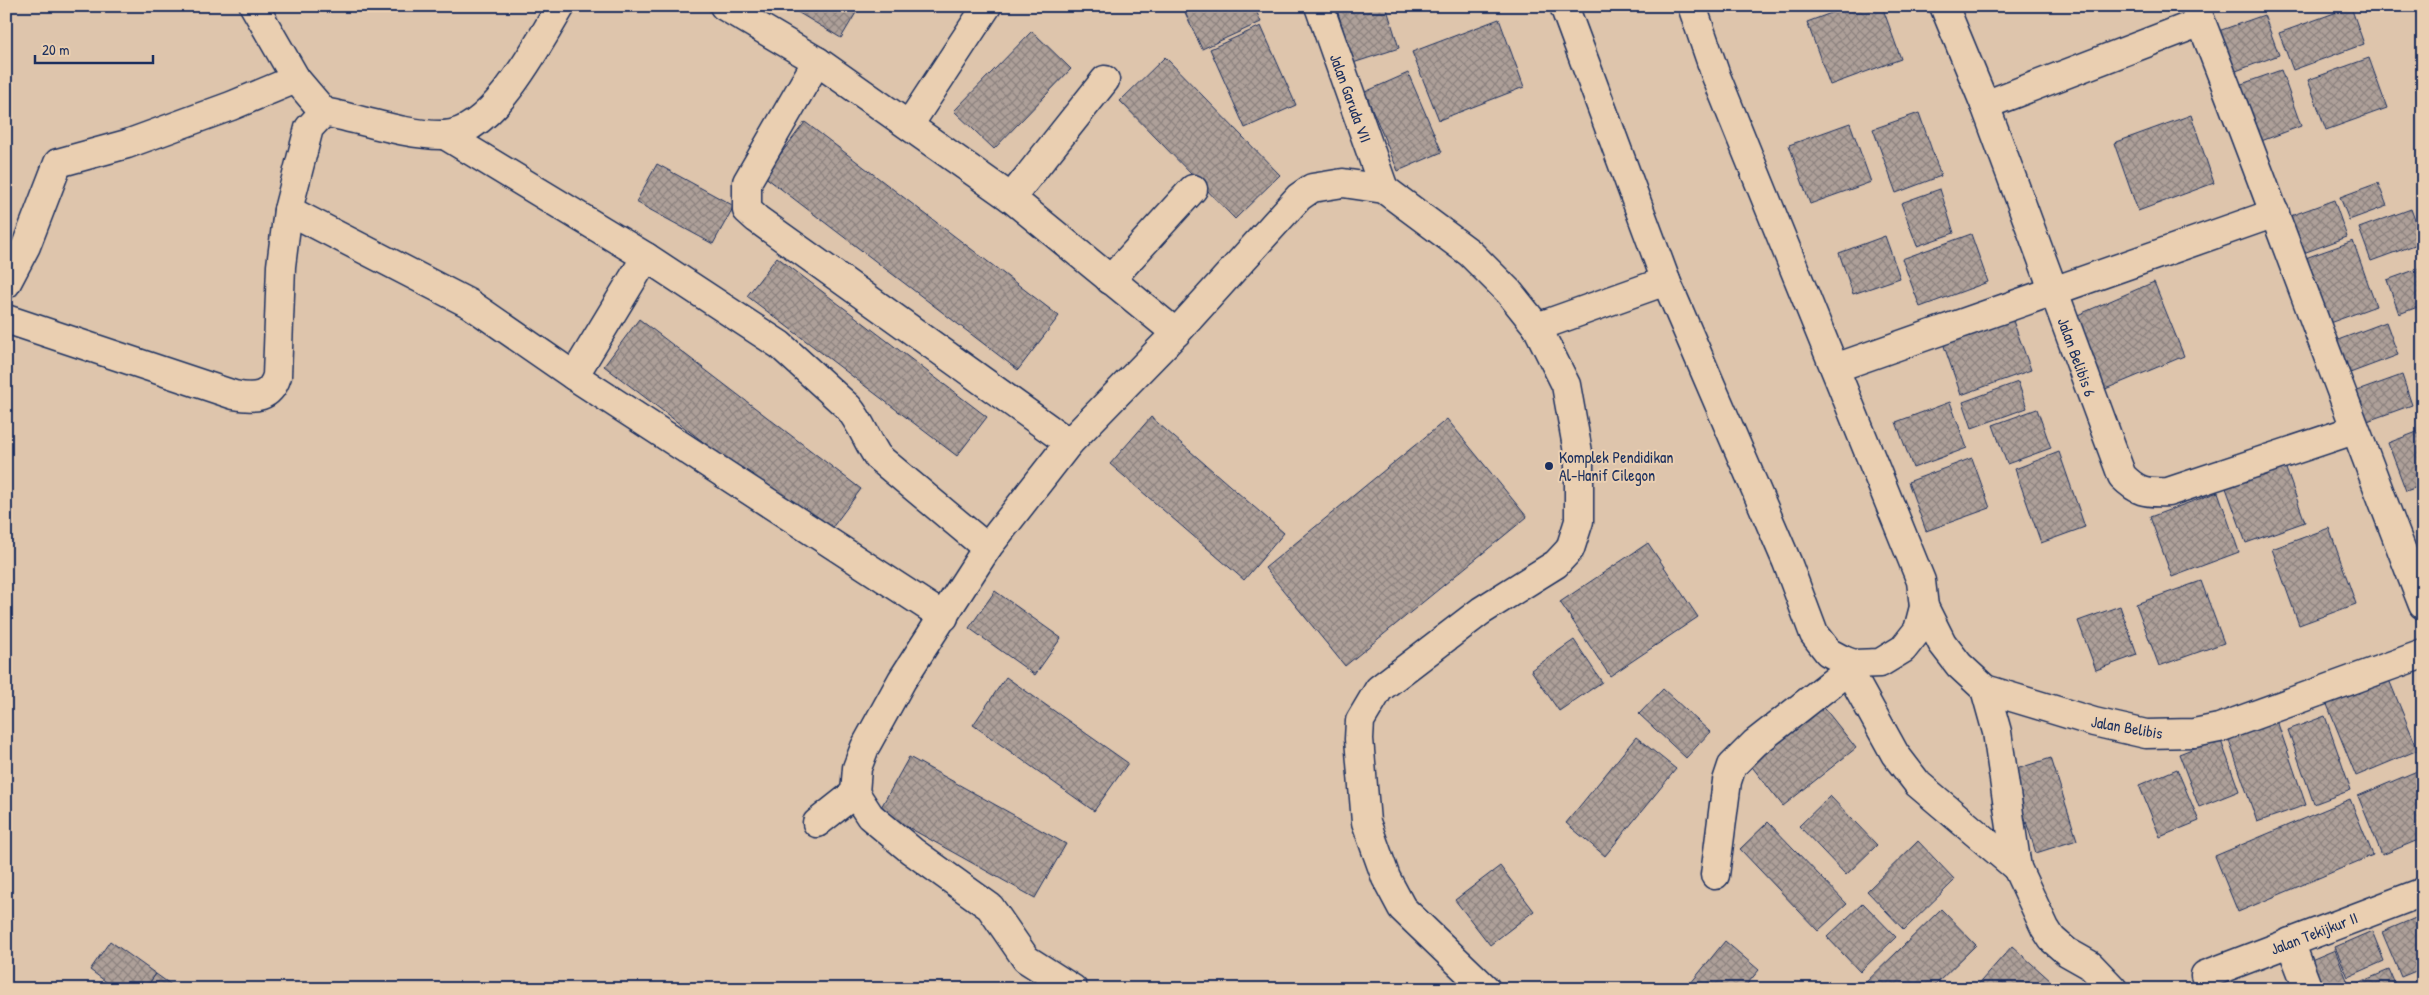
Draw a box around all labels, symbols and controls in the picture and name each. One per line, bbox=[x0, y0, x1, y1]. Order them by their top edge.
scale bar bbox=[35, 32, 152, 64]
text: 20 m bbox=[42, 39, 69, 60]
street label: Jalan Garuda VII bbox=[1325, 51, 1377, 145]
street label: Jalan Belibis 6 bbox=[2053, 315, 2101, 399]
place label: Komplek Pendidikan Al-Hanif Cilegon bbox=[1559, 446, 1674, 486]
marker: Komplek Pendidikan Al-Hanif Cilegon bbox=[1543, 460, 1555, 472]
street label: Jalan Belibis bbox=[2089, 710, 2165, 744]
street label: Jalan Tekijkur II bbox=[2267, 906, 2361, 960]

